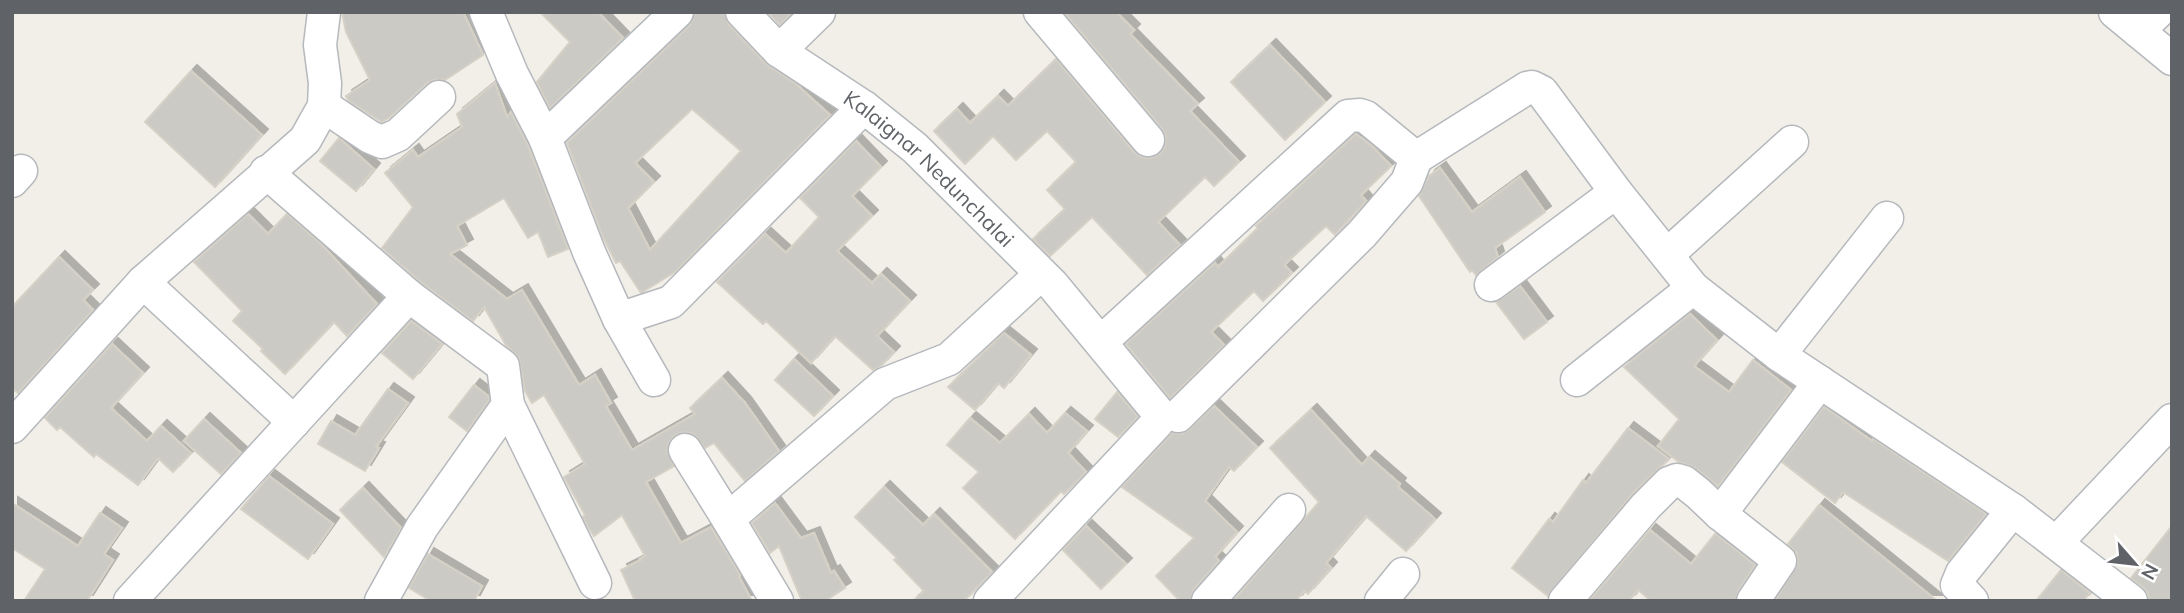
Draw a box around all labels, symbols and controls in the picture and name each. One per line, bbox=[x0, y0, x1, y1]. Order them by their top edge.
street label: Kalaignar Nedunchalai bbox=[839, 84, 1020, 252]
north arrow bbox=[2100, 529, 2170, 599]
text: N bbox=[2136, 560, 2164, 584]

